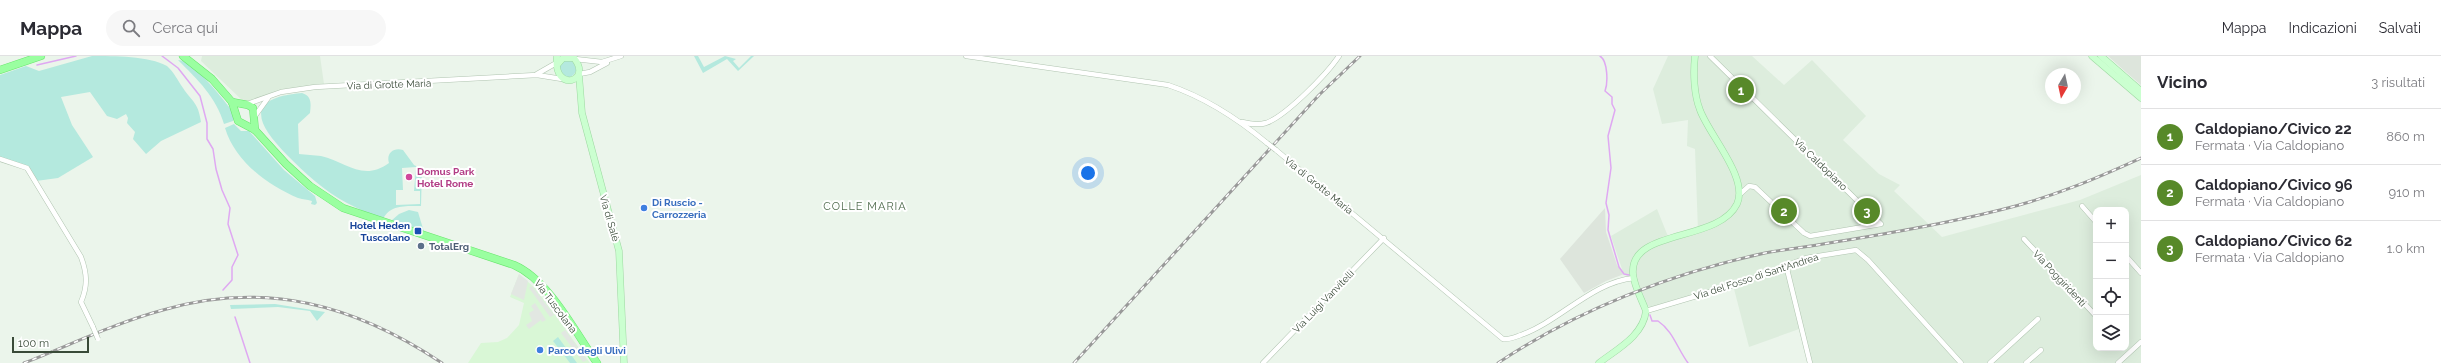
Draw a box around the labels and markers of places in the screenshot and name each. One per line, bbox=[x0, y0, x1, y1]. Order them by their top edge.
pin: 1 bbox=[1728, 75, 1754, 105]
place label: Domus Park Hotel Rome bbox=[417, 166, 475, 189]
marker: Domus Park Hotel Rome bbox=[404, 172, 414, 182]
pin: 2 bbox=[1771, 196, 1797, 226]
pin: 3 bbox=[1854, 196, 1880, 226]
place label: Di Ruscio - Carrozzeria bbox=[652, 197, 706, 220]
marker: Di Ruscio - Carrozzeria bbox=[639, 203, 649, 213]
place label: Hotel Heden Tuscolano bbox=[350, 220, 410, 243]
marker: Hotel Heden Tuscolano bbox=[413, 226, 423, 236]
marker: TotalErg bbox=[416, 241, 426, 251]
place label: TotalErg bbox=[429, 241, 469, 252]
marker: Parco degli Ulivi bbox=[535, 345, 545, 355]
place label: Parco degli Ulivi bbox=[548, 345, 626, 356]

